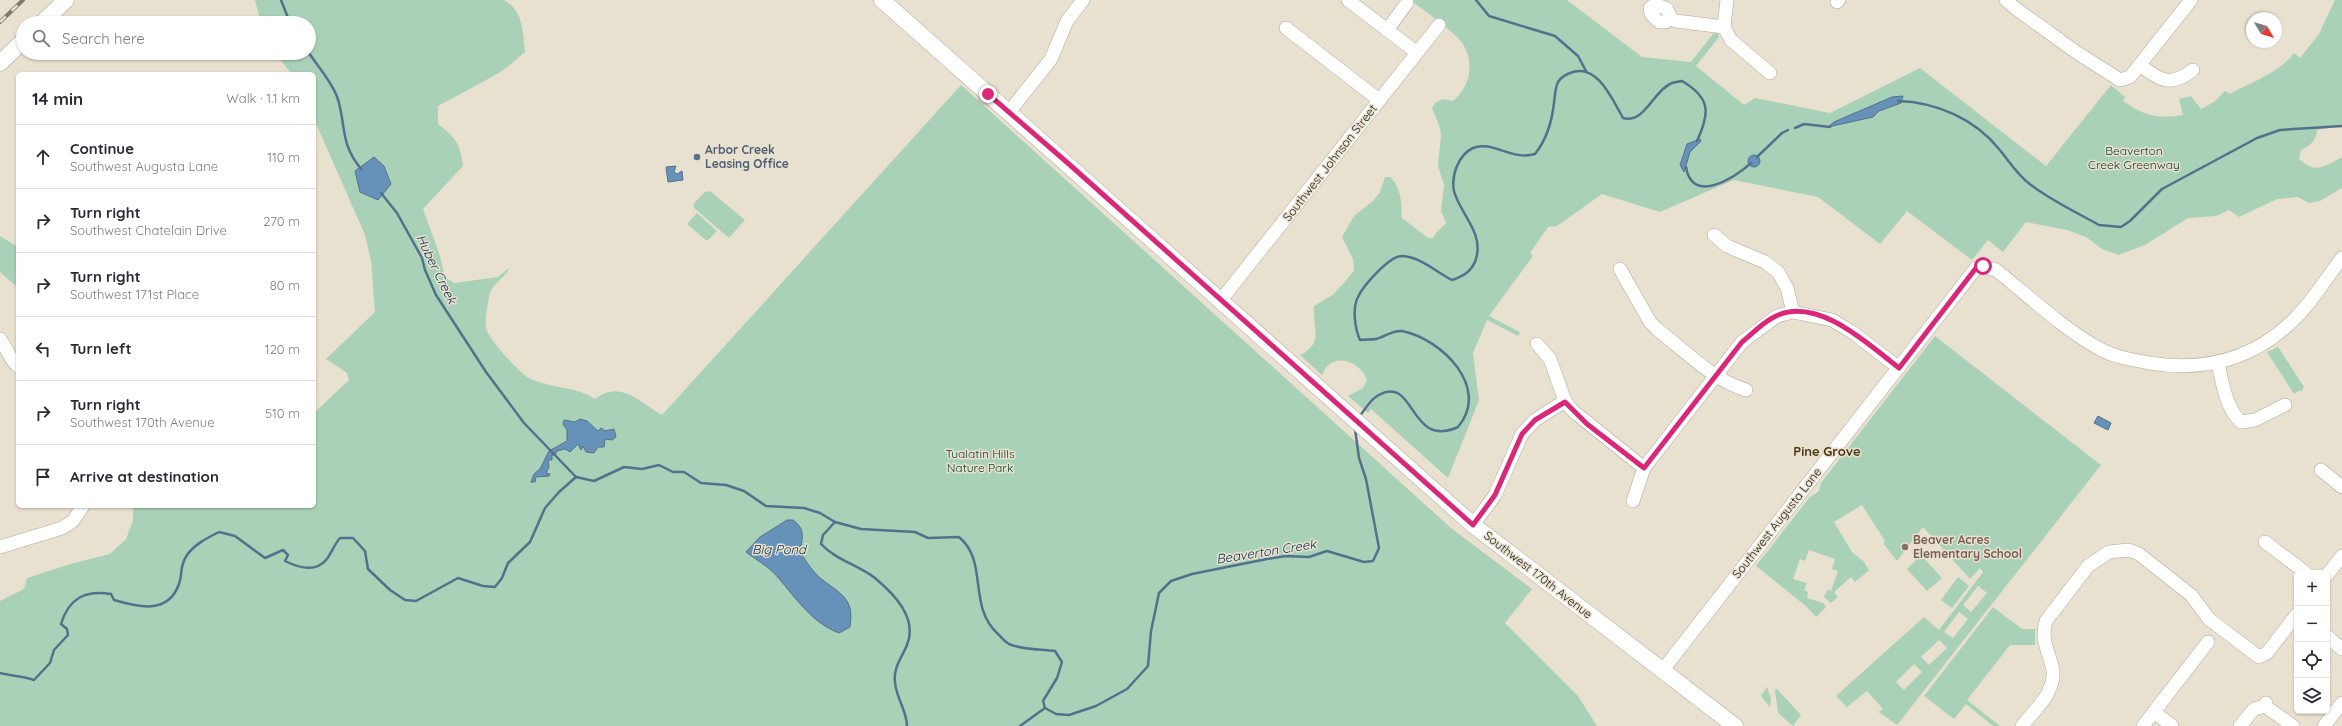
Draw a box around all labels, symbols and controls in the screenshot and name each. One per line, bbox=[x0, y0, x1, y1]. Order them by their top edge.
north arrow bbox=[2246, 12, 2282, 48]
search box bbox=[16, 16, 316, 60]
icon: search bbox=[30, 27, 52, 49]
text: Search here bbox=[62, 29, 145, 48]
route end bbox=[979, 85, 997, 103]
text: 14 min bbox=[32, 88, 83, 109]
text: Walk · 1.1 km bbox=[226, 90, 300, 106]
street label: Southwest Johnson Street bbox=[1279, 101, 1380, 224]
text: Continue bbox=[70, 139, 134, 158]
place label: Arbor Creek Leasing Office bbox=[705, 142, 789, 171]
park label: Beaverton Creek Greenway bbox=[2088, 143, 2180, 172]
icon: ahead bbox=[32, 146, 54, 168]
text: 110 m bbox=[267, 149, 300, 165]
marker: Arbor Creek Leasing Office bbox=[692, 152, 702, 162]
text: Southwest Augusta Lane bbox=[70, 158, 218, 174]
text: Turn right bbox=[70, 203, 141, 222]
icon: right bbox=[32, 210, 54, 232]
text: 270 m bbox=[263, 213, 300, 229]
text: Southwest Chatelain Drive bbox=[70, 222, 227, 238]
water label: Huber Creek bbox=[413, 232, 461, 307]
route start bbox=[1974, 257, 1992, 275]
text: Turn right bbox=[70, 267, 141, 286]
icon: right bbox=[32, 274, 54, 296]
text: 80 m bbox=[270, 277, 300, 293]
text: Southwest 171st Place bbox=[70, 286, 199, 302]
icon: left bbox=[32, 338, 54, 360]
text: Turn left bbox=[70, 339, 132, 358]
text: 120 m bbox=[265, 341, 300, 357]
text: Turn right bbox=[70, 395, 141, 414]
icon: right bbox=[32, 402, 54, 424]
text: 510 m bbox=[265, 405, 300, 421]
text: Southwest 170th Avenue bbox=[70, 414, 215, 430]
district label: Pine Grove bbox=[1793, 443, 1861, 459]
park label: Tualatin Hills Nature Park bbox=[945, 446, 1015, 475]
street label: Southwest Augusta Lane bbox=[1729, 464, 1825, 581]
icon: arrive bbox=[32, 466, 54, 488]
text: Arrive at destination bbox=[70, 467, 219, 486]
street label: Southwest 170th Avenue bbox=[1481, 528, 1596, 622]
place label: Beaver Acres Elementary School bbox=[1913, 532, 2022, 561]
water label: Beaverton Creek bbox=[1215, 535, 1318, 567]
water label: Big Pond bbox=[752, 541, 808, 557]
marker: Beaver Acres Elementary School bbox=[1900, 542, 1910, 552]
map controls bbox=[2294, 570, 2330, 714]
button: + bbox=[2294, 570, 2330, 606]
button: − bbox=[2294, 606, 2330, 642]
button: locate bbox=[2294, 642, 2330, 678]
button: layers bbox=[2294, 678, 2330, 714]

